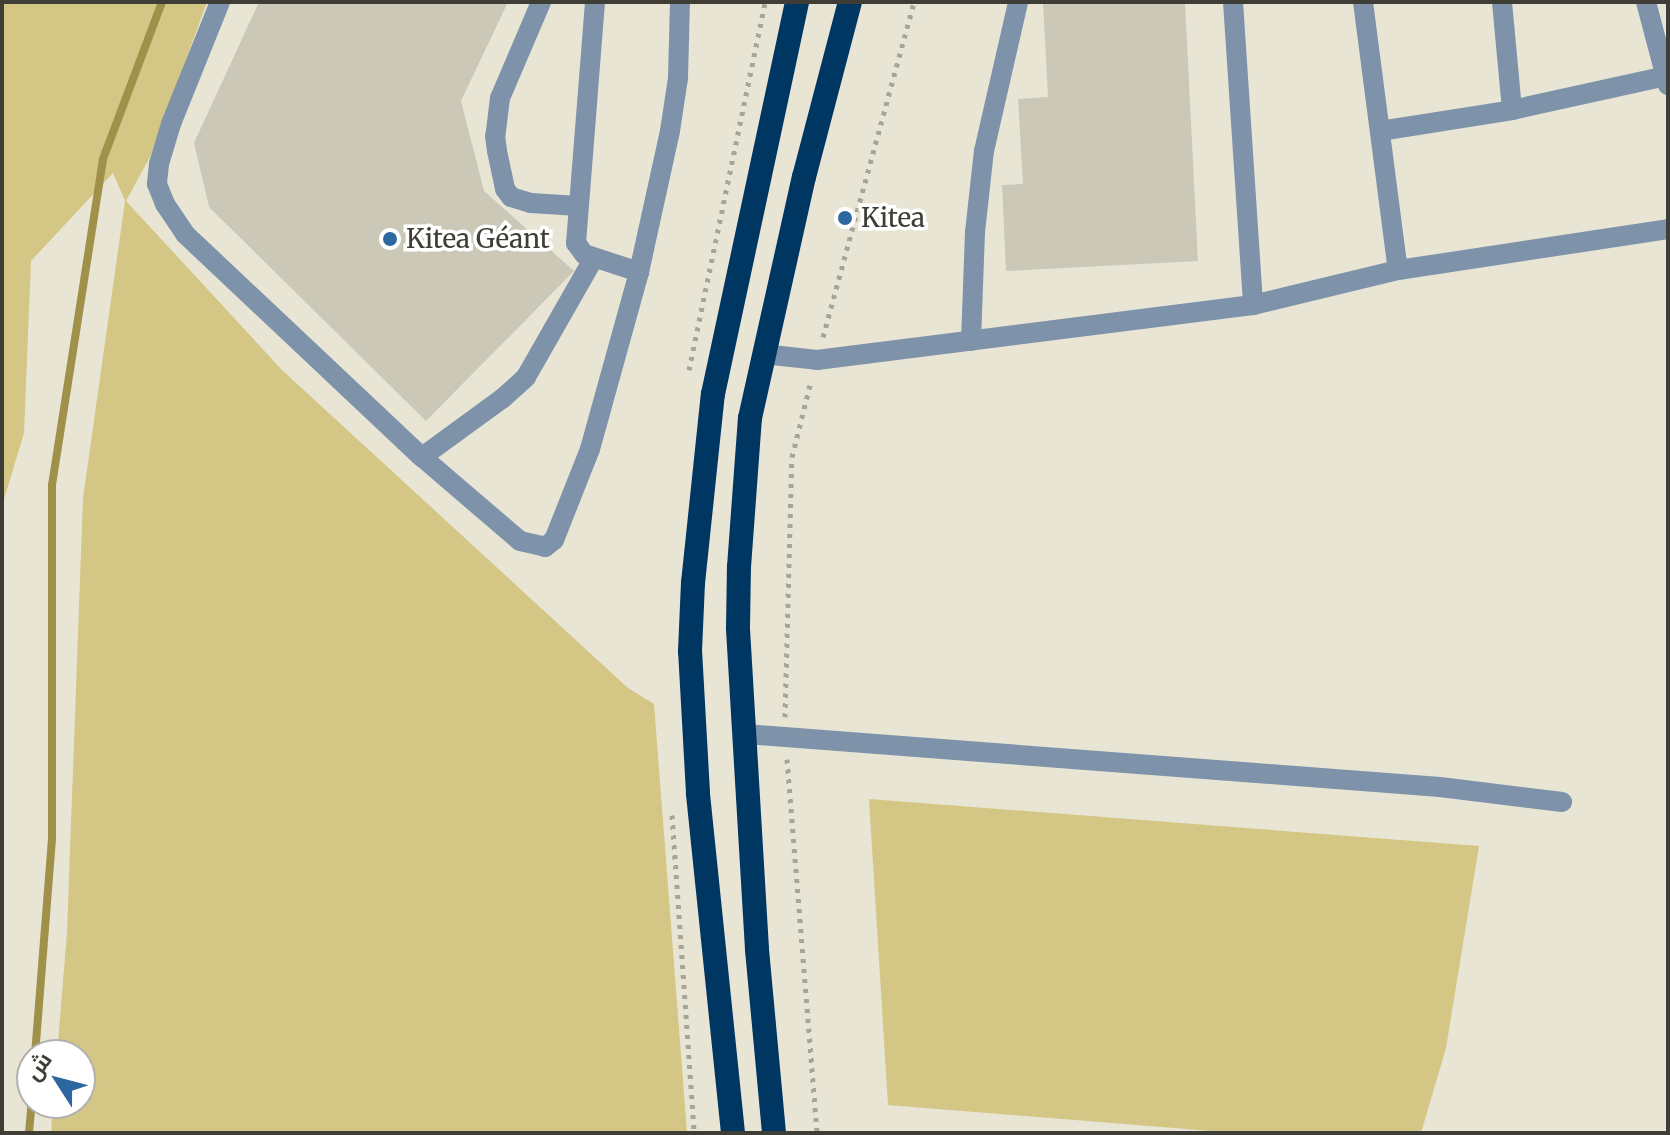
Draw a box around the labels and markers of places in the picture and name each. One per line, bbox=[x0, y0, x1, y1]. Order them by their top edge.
place label: Kitea bbox=[861, 202, 925, 234]
marker: Kitea bbox=[836, 209, 854, 227]
place label: Kitea Géant bbox=[406, 223, 550, 255]
marker: Kitea Géant bbox=[381, 230, 399, 248]

